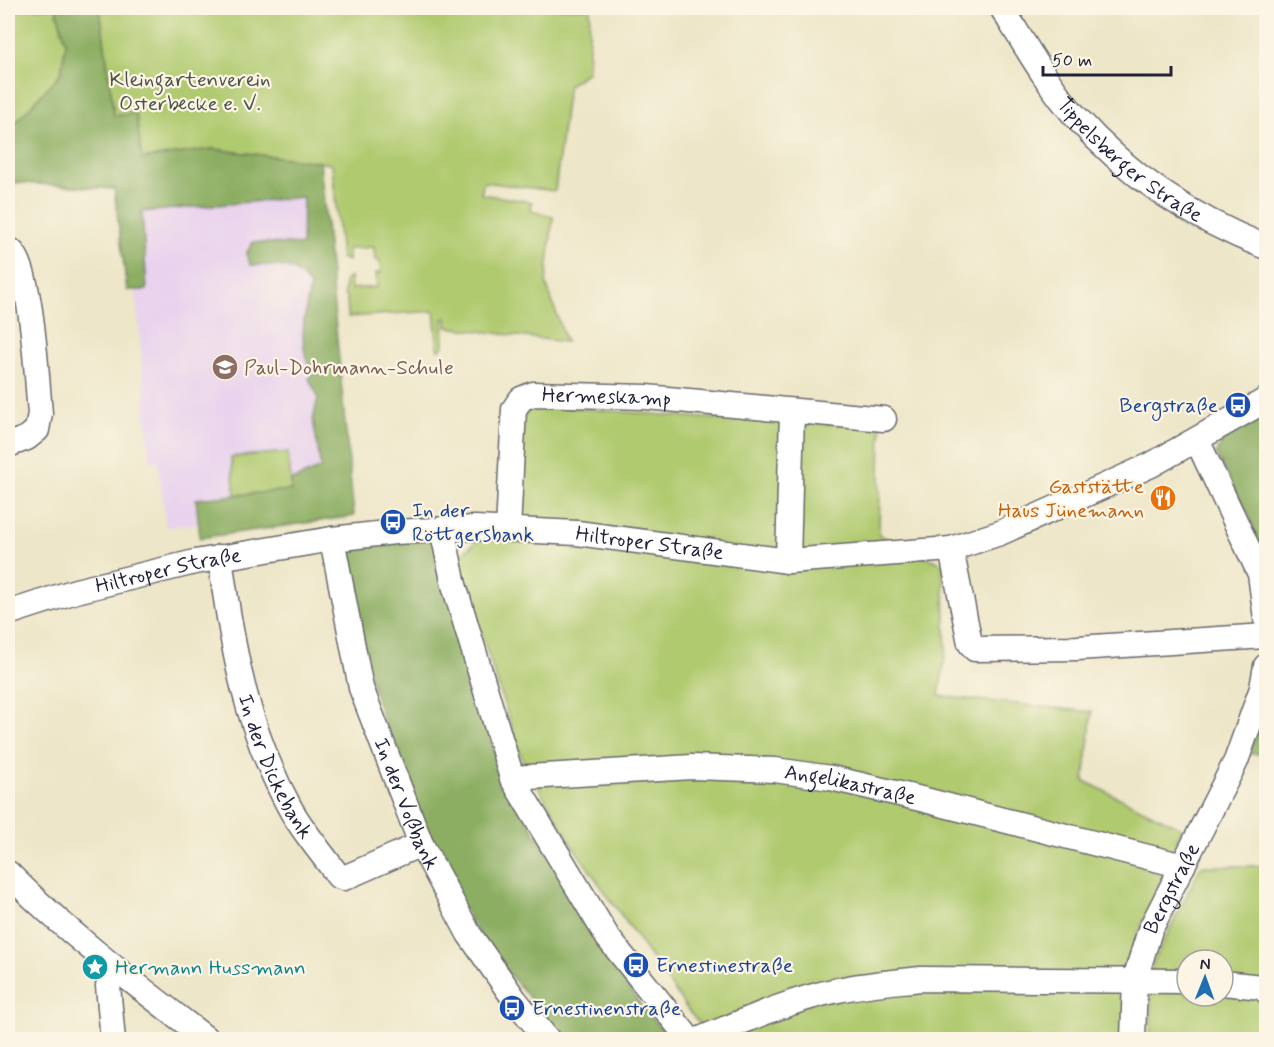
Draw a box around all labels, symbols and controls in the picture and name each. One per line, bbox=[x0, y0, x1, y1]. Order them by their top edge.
scale bar bbox=[1043, 39, 1170, 77]
text: 50 m bbox=[1052, 49, 1092, 73]
park label: Kleingartenverein Osterbecke e. V. bbox=[109, 66, 271, 118]
street label: Tippelsberger Straße bbox=[1050, 92, 1207, 230]
school or university icon: Paul-Dohrmann-Schule bbox=[210, 352, 240, 382]
place label: Paul-Dohrmann-Schule bbox=[244, 354, 454, 382]
street label: Hermeskamp bbox=[541, 381, 672, 414]
bus stop icon: Bergstraße bbox=[1223, 390, 1253, 420]
place label: Bergstraße bbox=[1119, 392, 1218, 421]
place label: Gaststätte Haus Jünemann bbox=[998, 473, 1144, 525]
restaurant icon: Gaststätte Haus Jünemann bbox=[1148, 483, 1178, 513]
place label: In der Röttgersbank bbox=[412, 497, 534, 549]
bus stop icon: In der Röttgersbank bbox=[378, 507, 408, 537]
street label: Hiltroper Straße bbox=[574, 520, 725, 567]
street label: Hiltroper Straße bbox=[92, 541, 243, 601]
street label: In der Dickebank bbox=[231, 691, 319, 845]
street label: In der Voßbank bbox=[366, 734, 445, 875]
street label: Angelikastraße bbox=[783, 759, 919, 812]
street label: Bergstraße bbox=[1137, 838, 1207, 939]
north arrow bbox=[1175, 948, 1235, 1008]
bus stop icon: Ernestinestraße bbox=[621, 950, 651, 980]
place icon: Hermann Hussmann bbox=[80, 952, 110, 982]
place label: Ernestinestraße bbox=[656, 952, 793, 980]
place label: Hermann Hussmann bbox=[115, 954, 306, 982]
text: N bbox=[1200, 954, 1211, 975]
bus stop icon: Ernestinenstraße bbox=[497, 993, 527, 1023]
place label: Ernestinenstraße bbox=[532, 995, 681, 1023]

